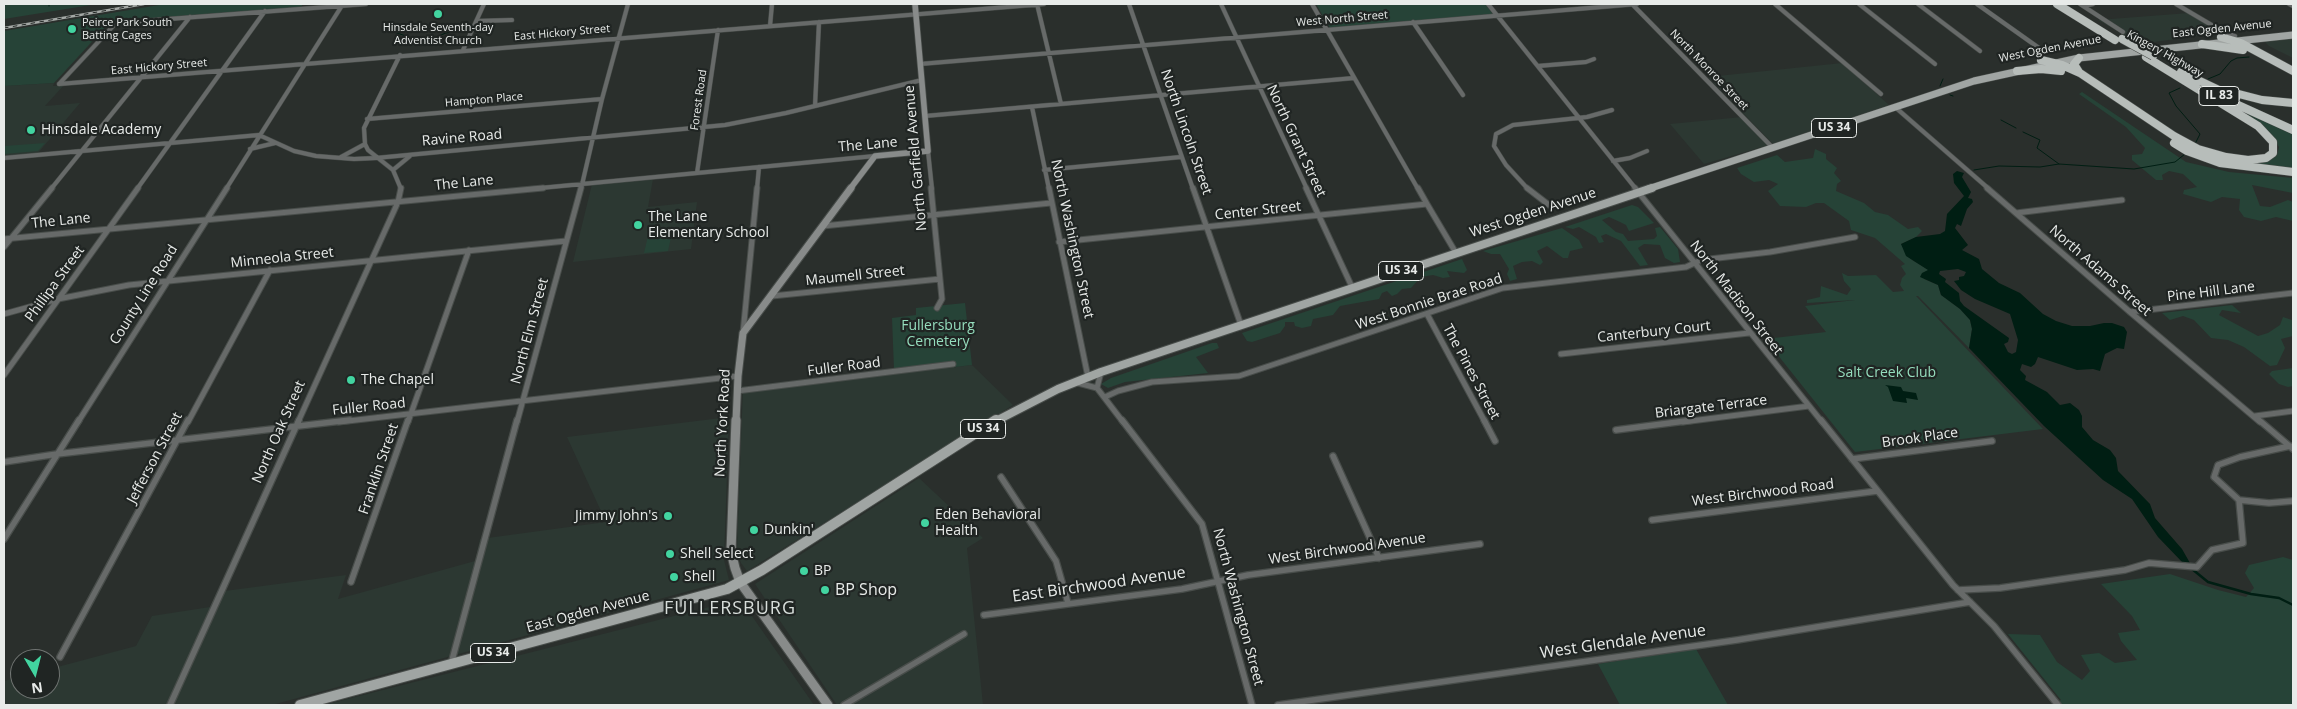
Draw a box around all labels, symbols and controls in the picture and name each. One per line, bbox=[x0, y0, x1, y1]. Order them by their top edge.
marker: Hinsdale Seventh-day Adventist Church bbox=[432, 8, 444, 20]
street label: West North Street bbox=[1296, 8, 1388, 30]
place label: Peirce Park South Batting Cages bbox=[82, 16, 172, 42]
street label: East Ogden Avenue bbox=[2172, 17, 2272, 41]
place label: Hinsdale Seventh-day Adventist Church bbox=[383, 21, 493, 47]
street label: East Hickory Street bbox=[513, 22, 611, 44]
marker: Peirce Park South Batting Cages bbox=[66, 23, 78, 35]
street label: North Monroe Street bbox=[1667, 27, 1751, 113]
street label: Kingery Highway bbox=[2125, 28, 2205, 80]
street label: West Ogden Avenue bbox=[1998, 33, 2102, 65]
street label: East Hickory Street bbox=[110, 56, 208, 78]
street label: North Lincoln Street bbox=[1157, 67, 1215, 197]
street label: Forest Road bbox=[688, 69, 710, 131]
street label: North Grant Street bbox=[1263, 82, 1329, 200]
street label: North Garfield Avenue bbox=[901, 84, 931, 232]
road number: IL 83 bbox=[2199, 86, 2239, 105]
street label: Hampton Place bbox=[444, 90, 524, 110]
road number: US 34 bbox=[1812, 119, 1856, 138]
place label: Hinsdale Academy bbox=[41, 122, 161, 138]
marker: Hinsdale Academy bbox=[25, 124, 37, 136]
street label: Ravine Road bbox=[421, 126, 503, 150]
street label: The Lane bbox=[838, 134, 898, 156]
street label: North Washington Street bbox=[1047, 158, 1097, 320]
street label: The Lane bbox=[434, 172, 494, 194]
street label: West Ogden Avenue bbox=[1468, 185, 1598, 241]
street label: Center Street bbox=[1214, 198, 1302, 224]
place label: The Lane Elementary School bbox=[648, 209, 769, 242]
street label: The Lane bbox=[31, 210, 91, 232]
marker: The Lane Elementary School bbox=[632, 219, 644, 231]
street label: North Adams Street bbox=[2046, 222, 2154, 320]
street label: North Madison Street bbox=[1686, 237, 1786, 359]
street label: County Line Road bbox=[107, 242, 181, 348]
street label: Phillipa Street bbox=[22, 243, 88, 325]
street label: Minneola Street bbox=[230, 244, 334, 272]
street label: Maumell Street bbox=[805, 262, 905, 290]
road number: US 34 bbox=[1378, 262, 1424, 280]
street label: West Bonnie Brae Road bbox=[1354, 270, 1504, 334]
street label: North Elm Street bbox=[508, 276, 552, 386]
street label: Pine Hill Lane bbox=[2166, 278, 2256, 306]
park label: Fullersburg Cemetery bbox=[901, 318, 975, 351]
street label: Canterbury Court bbox=[1597, 318, 1711, 346]
street label: The Pines Street bbox=[1439, 321, 1503, 423]
street label: Fuller Road bbox=[806, 354, 882, 380]
park label: Salt Creek Club bbox=[1838, 365, 1936, 381]
street label: North York Road bbox=[712, 369, 734, 477]
place label: The Chapel bbox=[361, 372, 434, 388]
marker: The Chapel bbox=[345, 374, 357, 386]
street label: North Oak Street bbox=[249, 378, 309, 486]
street label: Briargate Terrace bbox=[1654, 392, 1768, 422]
street label: Fuller Road bbox=[332, 395, 406, 419]
street label: Jefferson Street bbox=[124, 409, 186, 507]
road number: US 34 bbox=[960, 419, 1006, 438]
street label: Franklin Street bbox=[356, 421, 402, 517]
street label: Brook Place bbox=[1881, 424, 1959, 452]
street label: West Birchwood Road bbox=[1691, 476, 1835, 510]
place label: Eden Behavioral Health bbox=[935, 507, 1041, 540]
place label: Jimmy John's bbox=[575, 508, 658, 524]
marker: Jimmy John's bbox=[662, 510, 674, 522]
marker: Eden Behavioral Health bbox=[919, 517, 931, 529]
place label: Dunkin' bbox=[764, 522, 814, 538]
marker: Dunkin' bbox=[748, 524, 760, 536]
street label: North Washington Street bbox=[1209, 526, 1267, 688]
street label: West Birchwood Avenue bbox=[1267, 530, 1427, 568]
place label: Shell Select bbox=[680, 546, 753, 562]
marker: Shell Select bbox=[664, 548, 676, 560]
place label: BP bbox=[814, 563, 831, 579]
street label: East Birchwood Avenue bbox=[1011, 563, 1187, 607]
marker: BP bbox=[798, 565, 810, 577]
place label: Shell bbox=[684, 569, 715, 585]
marker: Shell bbox=[668, 571, 680, 583]
place label: BP Shop bbox=[835, 580, 897, 600]
marker: BP Shop bbox=[819, 584, 831, 596]
street label: East Ogden Avenue bbox=[525, 587, 651, 637]
district label: FULLERSBURG bbox=[663, 598, 797, 620]
street label: West Glendale Avenue bbox=[1539, 621, 1707, 663]
road number: US 34 bbox=[470, 644, 516, 662]
north arrow bbox=[10, 649, 60, 699]
text: N bbox=[30, 678, 44, 699]

